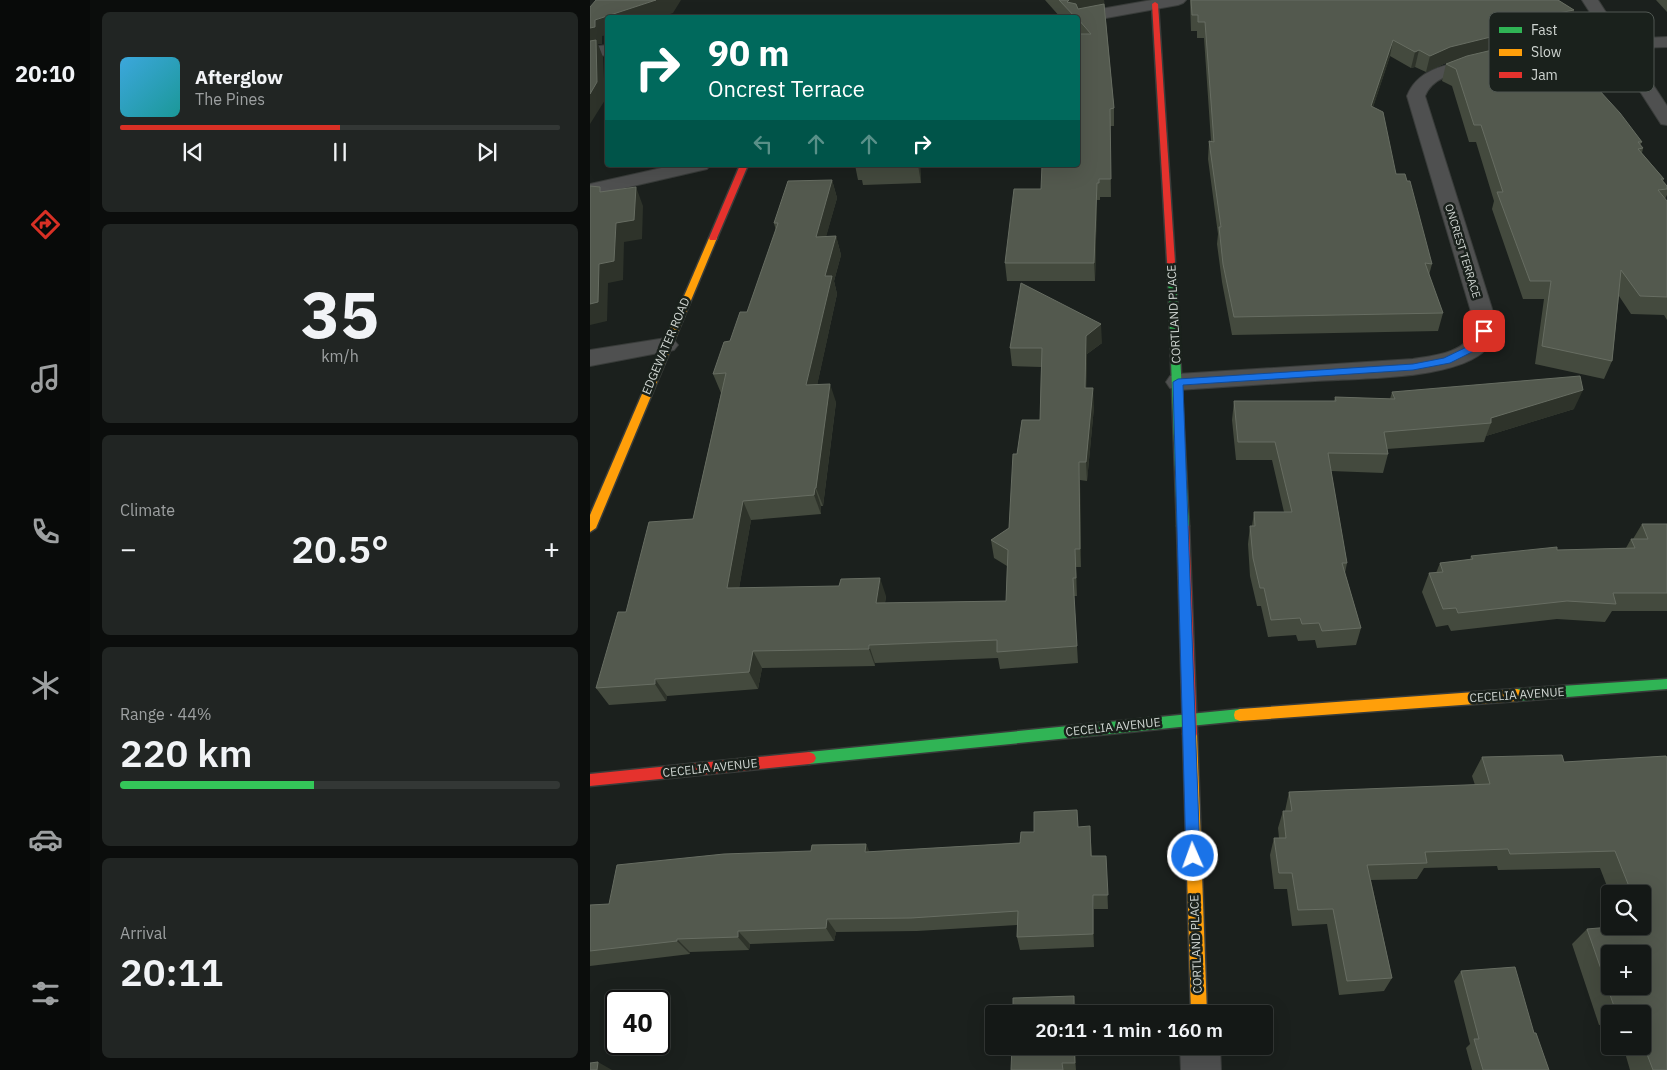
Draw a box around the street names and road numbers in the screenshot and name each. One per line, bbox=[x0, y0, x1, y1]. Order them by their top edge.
street label: ONCREST TERRACE bbox=[1442, 202, 1484, 300]
street label: CORTLAND PLACE bbox=[1163, 264, 1184, 364]
street label: EDGEWATER ROAD bbox=[638, 295, 693, 397]
street label: CECELIA AVENUE bbox=[1469, 684, 1565, 705]
street label: CECELIA AVENUE bbox=[1065, 714, 1161, 739]
street label: CECELIA AVENUE bbox=[662, 755, 758, 780]
street label: CORTLAND PLACE bbox=[1186, 894, 1205, 994]

